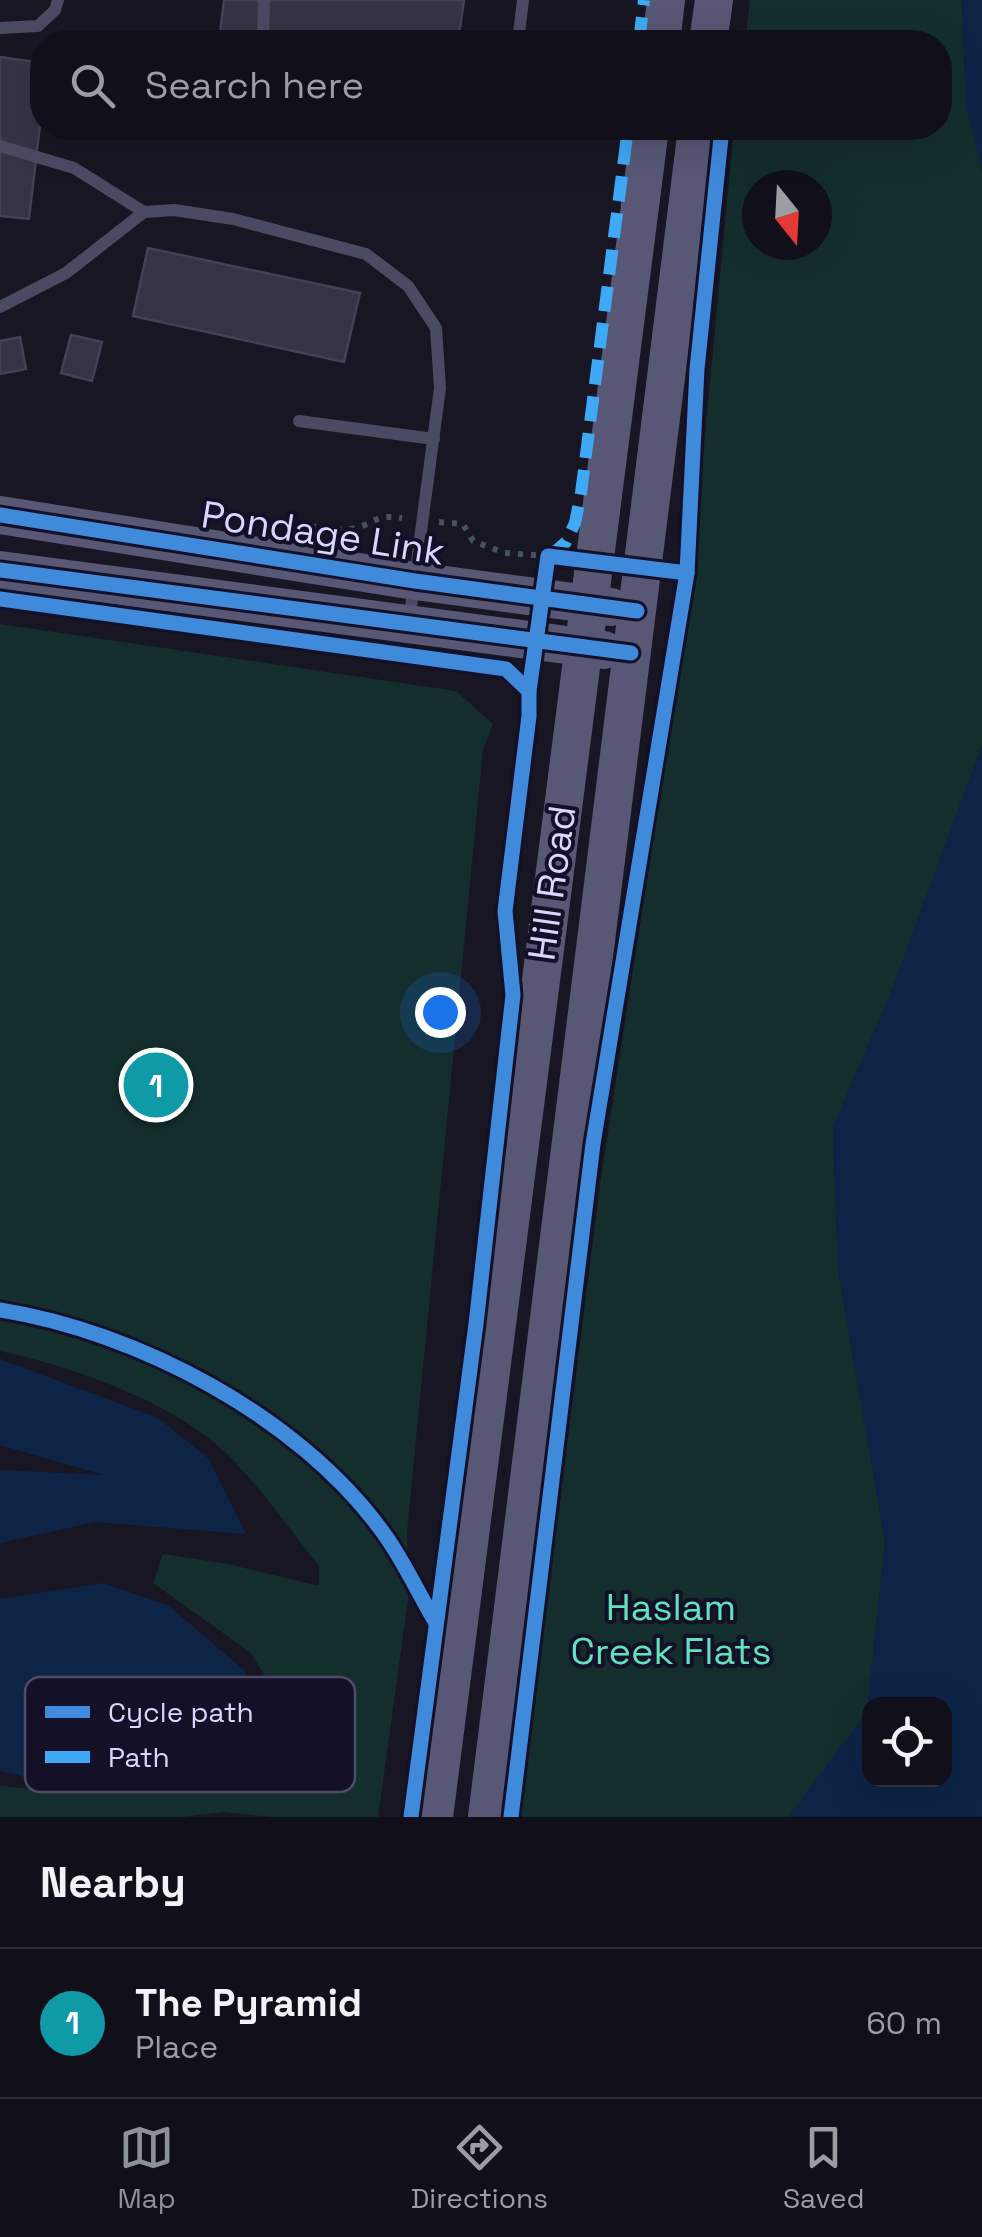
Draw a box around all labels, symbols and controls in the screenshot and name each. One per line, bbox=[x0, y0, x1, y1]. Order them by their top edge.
search box bbox=[30, 30, 952, 140]
icon: search bbox=[65, 58, 120, 113]
text: Search here bbox=[145, 61, 364, 109]
north arrow bbox=[742, 170, 832, 260]
street label: Pondage Link bbox=[198, 490, 448, 576]
street label: Hill Road bbox=[517, 802, 587, 964]
your location bbox=[415, 987, 466, 1038]
pin: 1 bbox=[124, 1048, 188, 1122]
park label: Haslam Creek Flats bbox=[570, 1583, 772, 1675]
legend bbox=[25, 1677, 355, 1792]
text: Cycle path bbox=[108, 1694, 254, 1730]
map controls bbox=[862, 1697, 952, 1787]
button: locate bbox=[862, 1697, 952, 1787]
text: Path bbox=[108, 1739, 170, 1775]
text: Nearby bbox=[40, 1856, 186, 1909]
text: The Pyramid bbox=[135, 1979, 362, 2027]
text: 1 bbox=[65, 2003, 80, 2043]
text: 60 m bbox=[866, 2003, 942, 2043]
text: Place bbox=[135, 2027, 218, 2067]
tab: Map bbox=[117, 2120, 176, 2216]
tab: Directions bbox=[411, 2120, 548, 2216]
tab: Saved bbox=[783, 2120, 865, 2216]

